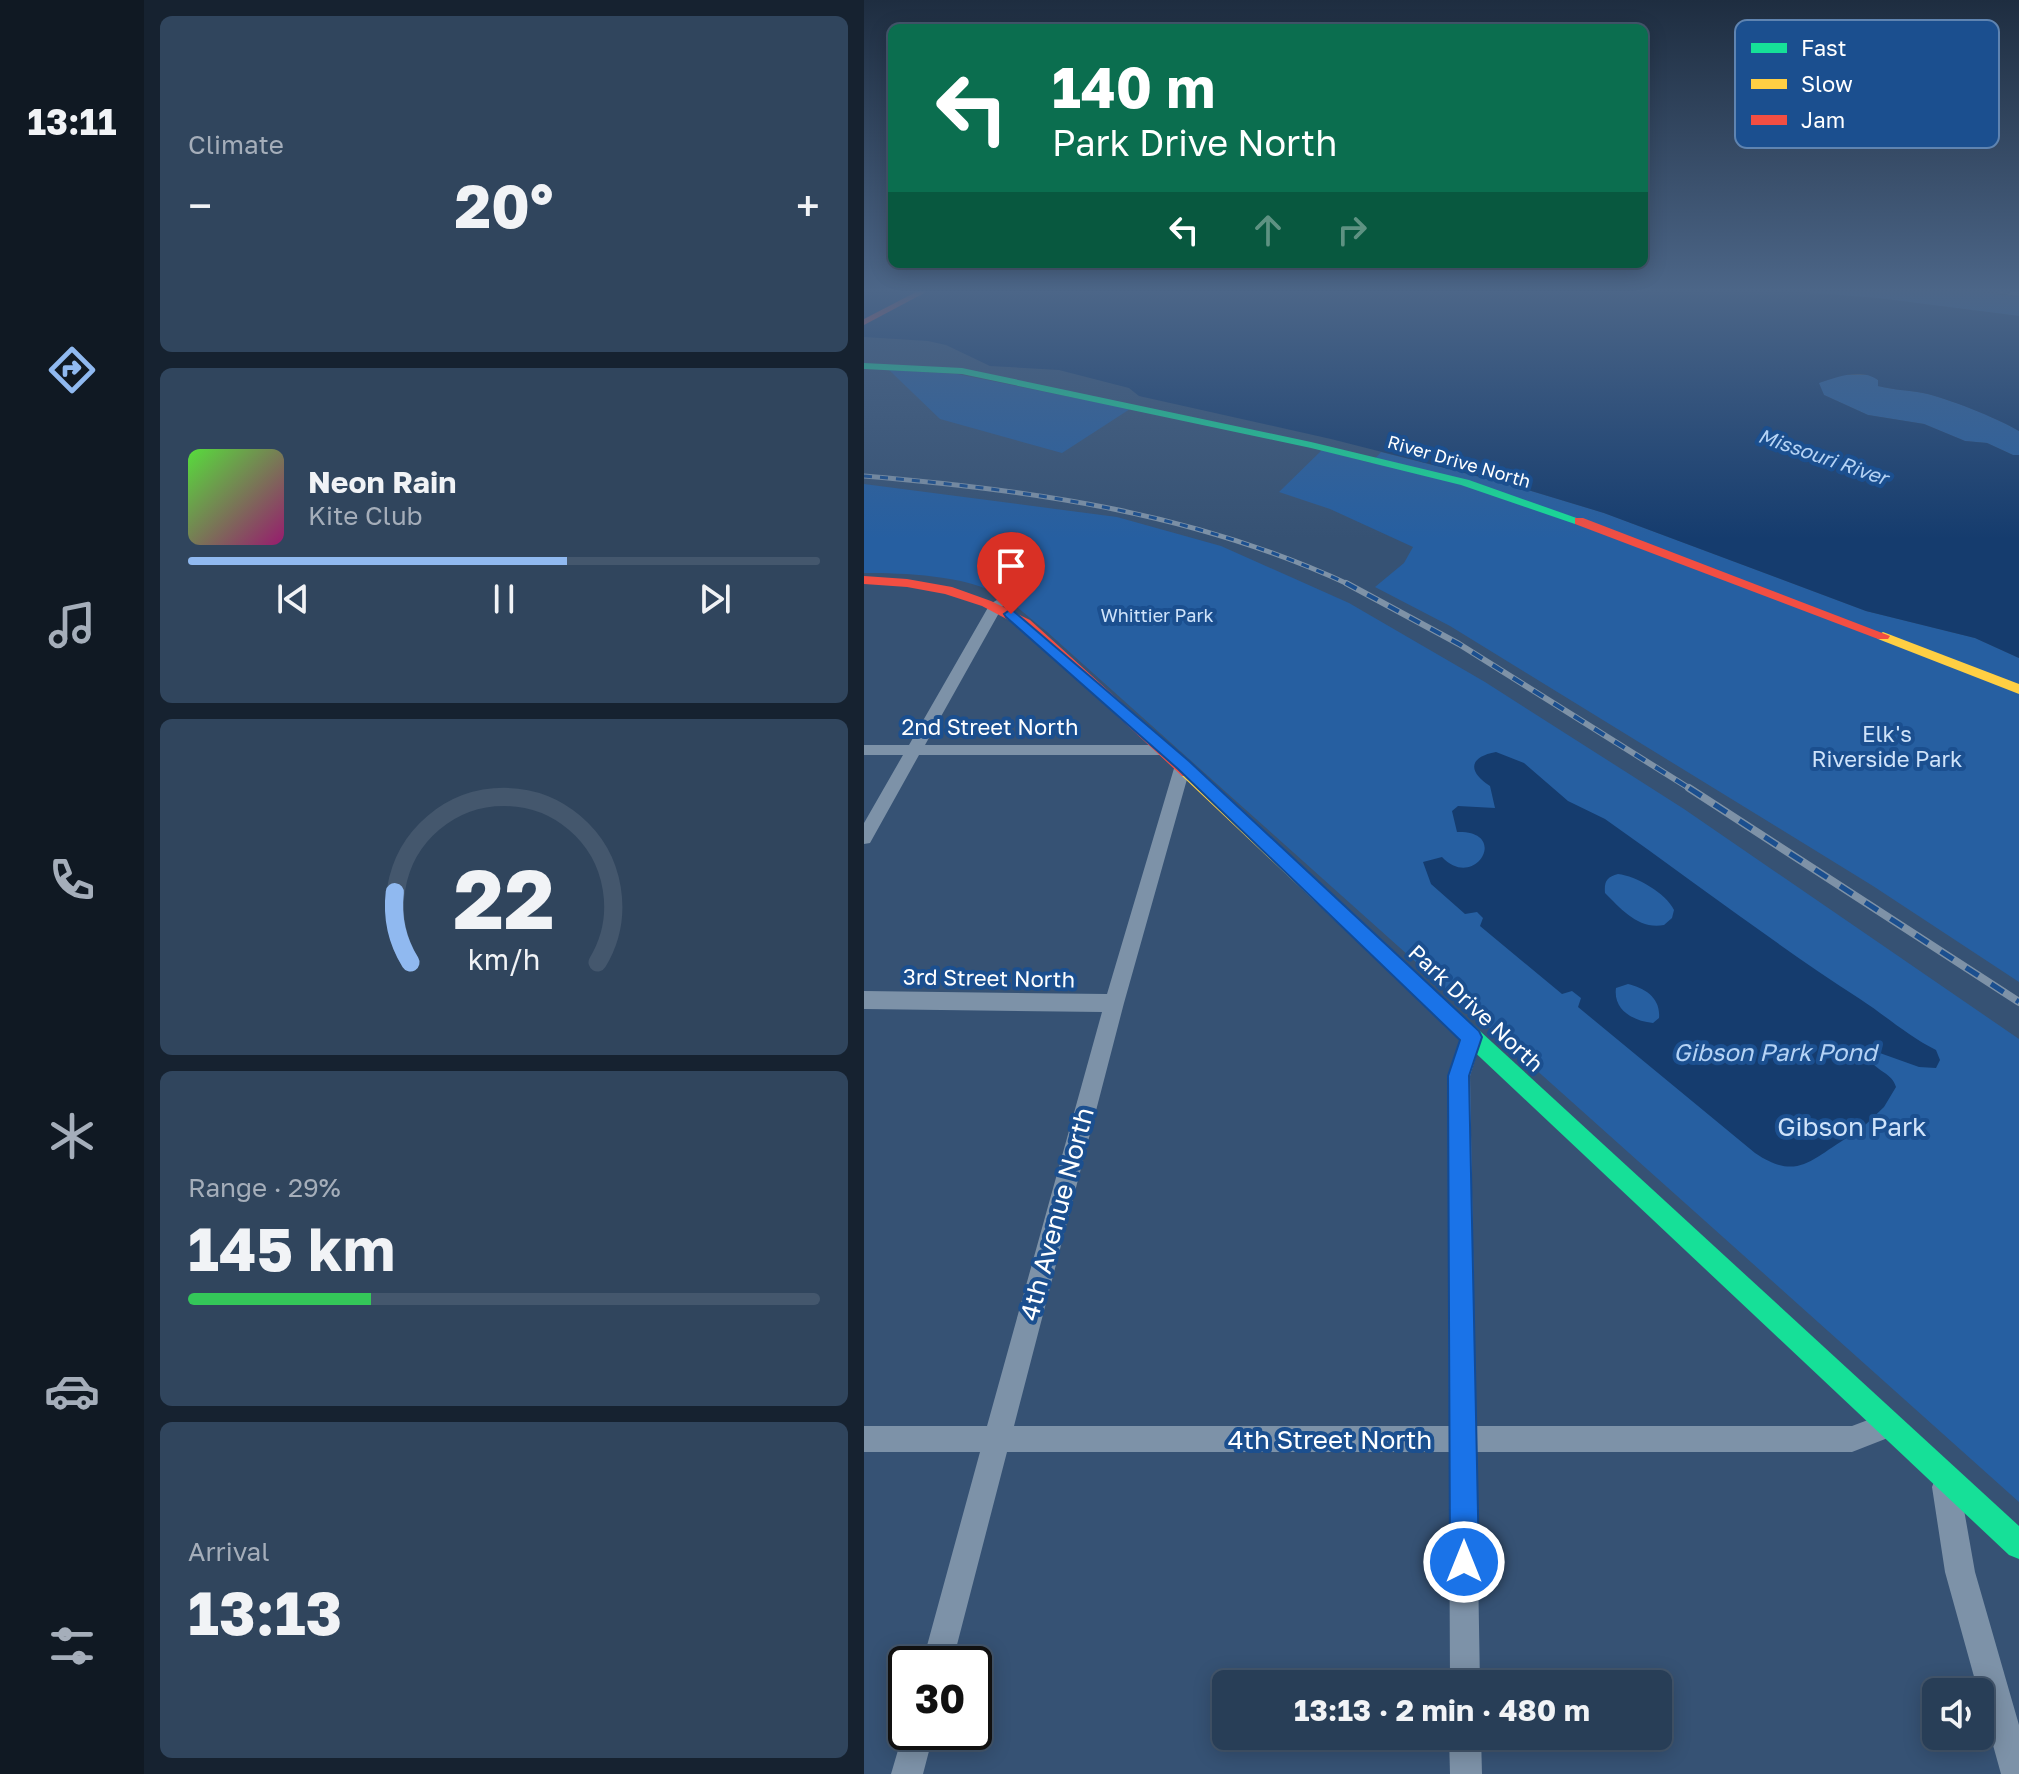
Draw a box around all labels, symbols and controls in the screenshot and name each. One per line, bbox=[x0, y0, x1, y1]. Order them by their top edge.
legend bbox=[1735, 20, 1999, 148]
text: Fast bbox=[1801, 34, 1847, 61]
text: 140 m bbox=[1052, 53, 1215, 120]
icon: left bbox=[920, 56, 1024, 160]
text: Slow bbox=[1801, 70, 1853, 97]
text: 13:11 bbox=[27, 100, 117, 143]
text: Jam bbox=[1801, 106, 1845, 133]
text: Park Drive North bbox=[1052, 121, 1337, 164]
text: Climate bbox=[188, 129, 284, 160]
text: 20° bbox=[455, 169, 554, 241]
text: − bbox=[188, 179, 212, 232]
text: + bbox=[796, 179, 820, 232]
icon: left bbox=[1162, 208, 1206, 252]
icon: ahead bbox=[1246, 208, 1290, 252]
icon: right bbox=[1330, 208, 1374, 252]
icon: directions bbox=[44, 342, 100, 398]
water label: Missouri River bbox=[1756, 423, 1894, 490]
street label: River Drive North bbox=[1385, 430, 1533, 492]
text: Neon Rain bbox=[308, 464, 456, 500]
text: Kite Club bbox=[308, 500, 423, 531]
pin bbox=[977, 532, 1045, 614]
icon: arrive bbox=[989, 544, 1033, 588]
icon: previous bbox=[271, 577, 315, 621]
icon: pause bbox=[482, 577, 526, 621]
icon: next bbox=[693, 577, 737, 621]
icon: music bbox=[44, 597, 100, 653]
park label: Whittier Park bbox=[1100, 604, 1214, 626]
street label: 2nd Street North bbox=[901, 713, 1079, 740]
park label: Elk's Riverside Park bbox=[1811, 720, 1963, 772]
text: 22 bbox=[453, 847, 555, 947]
icon: phone bbox=[44, 852, 100, 908]
street label: Park Drive North bbox=[1403, 938, 1549, 1077]
text: km/h bbox=[468, 942, 540, 976]
street label: 3rd Street North bbox=[903, 962, 1075, 993]
water label: Gibson Park Pond bbox=[1673, 1037, 1880, 1066]
street label: 4th Avenue North bbox=[1013, 1104, 1100, 1324]
icon: climate bbox=[44, 1108, 100, 1164]
park label: Gibson Park bbox=[1777, 1111, 1927, 1142]
text: Range · 29% bbox=[188, 1172, 341, 1203]
text: 145 km bbox=[188, 1212, 395, 1284]
icon: car bbox=[44, 1363, 100, 1419]
street label: 4th Street North bbox=[1228, 1424, 1432, 1455]
position arrow bbox=[1422, 1520, 1506, 1604]
text: Arrival bbox=[188, 1536, 269, 1567]
text: 13:13 bbox=[188, 1576, 342, 1648]
icon: filters bbox=[44, 1618, 100, 1674]
speed limit sign: 30 bbox=[888, 1646, 992, 1750]
map controls bbox=[1922, 1678, 1994, 1750]
button: sound bbox=[1922, 1678, 1994, 1750]
text: 13:13 · 2 min · 480 m bbox=[1294, 1692, 1590, 1728]

